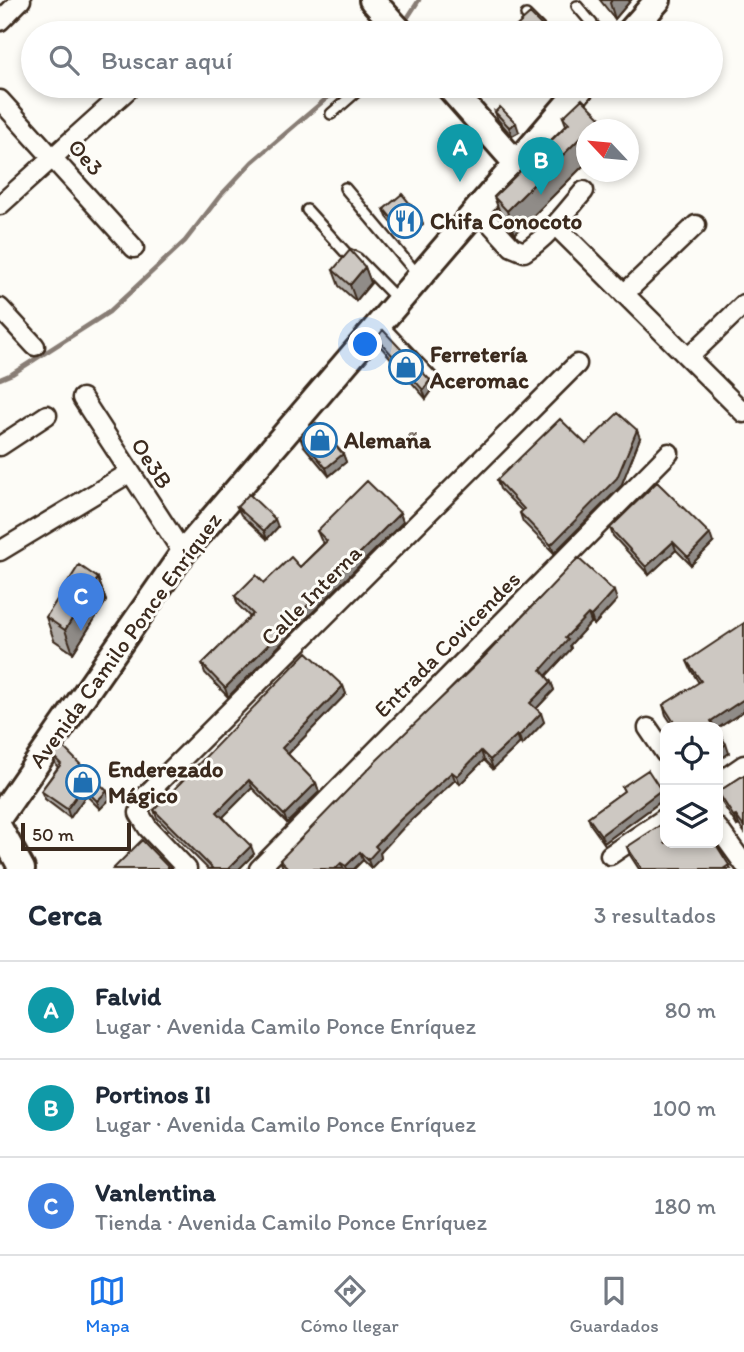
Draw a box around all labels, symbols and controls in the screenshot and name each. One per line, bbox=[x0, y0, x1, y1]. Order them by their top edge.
search box bbox=[21, 21, 723, 98]
icon: search bbox=[45, 41, 83, 79]
text: Buscar aquí bbox=[101, 44, 232, 76]
north arrow bbox=[576, 119, 639, 182]
pin: A bbox=[437, 124, 483, 182]
street label: Oe3 bbox=[62, 133, 110, 181]
pin: B bbox=[518, 137, 564, 195]
restaurant icon: Chifa Conocoto bbox=[386, 202, 424, 240]
place label: Chifa Conocoto bbox=[430, 207, 583, 235]
your location bbox=[348, 327, 382, 361]
place label: Ferretería Aceromac bbox=[429, 340, 529, 394]
shop icon: Ferretería Aceromac bbox=[387, 348, 425, 386]
shop icon: Alemaña bbox=[301, 421, 339, 459]
place label: Alemaña bbox=[343, 426, 432, 454]
street label: Oe3B bbox=[125, 432, 179, 494]
street label: Avenida Camilo Ponce Enríquez bbox=[23, 507, 227, 773]
street label: Calle Interna bbox=[255, 539, 367, 651]
street label: Entrada Covicendes bbox=[368, 565, 526, 723]
pin: C bbox=[58, 573, 104, 631]
map controls bbox=[660, 722, 723, 848]
button: locate bbox=[660, 722, 723, 785]
place label: Enderezado Mágico bbox=[108, 755, 224, 809]
shop icon: Enderezado Mágico bbox=[64, 763, 102, 801]
button: layers bbox=[660, 785, 723, 848]
scale bar bbox=[21, 820, 131, 852]
text: 50 m bbox=[32, 823, 74, 846]
text: Cerca bbox=[28, 896, 102, 933]
text: 3 resultados bbox=[594, 901, 716, 929]
text: Falvid bbox=[95, 980, 161, 1012]
text: A bbox=[44, 996, 58, 1024]
text: 80 m bbox=[665, 996, 716, 1024]
text: Lugar · Avenida Camilo Ponce Enríquez bbox=[95, 1012, 476, 1040]
text: Portinos II bbox=[95, 1078, 211, 1110]
text: B bbox=[44, 1094, 58, 1122]
text: 100 m bbox=[652, 1094, 716, 1122]
text: Lugar · Avenida Camilo Ponce Enríquez bbox=[95, 1110, 476, 1138]
text: Vanlentina bbox=[95, 1176, 216, 1208]
text: C bbox=[44, 1192, 58, 1220]
text: 180 m bbox=[654, 1192, 716, 1220]
text: Tienda · Avenida Camilo Ponce Enríquez bbox=[95, 1208, 487, 1236]
tab: Mapa bbox=[85, 1272, 130, 1337]
tab: Cómo llegar bbox=[300, 1272, 399, 1337]
tab: Guardados bbox=[570, 1272, 659, 1337]

